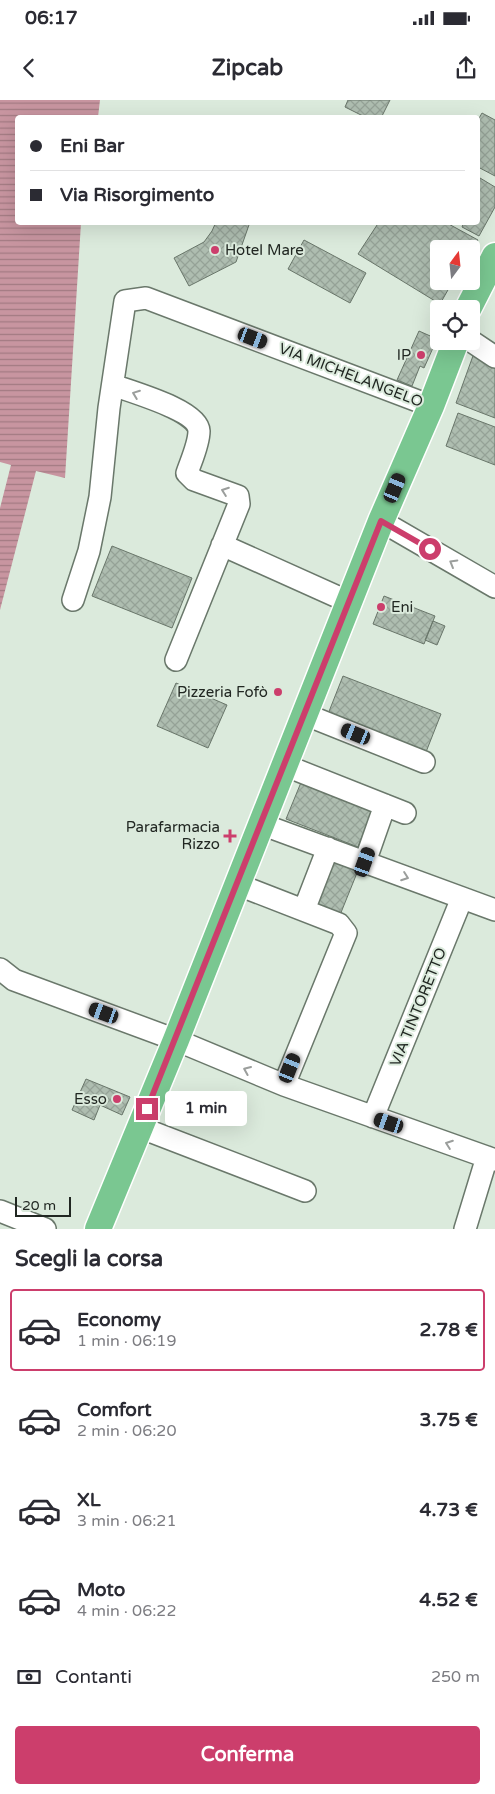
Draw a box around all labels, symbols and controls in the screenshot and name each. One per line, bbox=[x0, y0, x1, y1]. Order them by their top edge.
text: 06:17 bbox=[25, 7, 78, 29]
icon: back bbox=[15, 54, 43, 82]
icon: share bbox=[452, 54, 480, 82]
text: Zipcab bbox=[212, 55, 283, 81]
text: Eni Bar bbox=[60, 135, 124, 157]
text: Via Risorgimento bbox=[60, 184, 214, 206]
north arrow bbox=[430, 240, 480, 290]
map controls bbox=[430, 240, 480, 350]
place label: Hotel Mare bbox=[225, 241, 304, 259]
marker: Hotel Mare bbox=[209, 244, 221, 256]
button: locate bbox=[430, 300, 480, 350]
car bbox=[236, 326, 269, 350]
street label: VIA MICHELANGELO bbox=[276, 339, 426, 411]
place label: IP bbox=[397, 346, 411, 364]
marker: IP bbox=[415, 349, 427, 361]
one-way arrow bbox=[132, 390, 141, 400]
car bbox=[382, 471, 407, 505]
one-way arrow bbox=[222, 487, 230, 497]
route start bbox=[419, 538, 441, 560]
one-way arrow bbox=[449, 559, 458, 569]
place label: Eni bbox=[391, 598, 413, 616]
marker: Eni bbox=[375, 601, 387, 613]
place label: Pizzeria Fofò bbox=[177, 683, 268, 701]
marker: Pizzeria Fofò bbox=[272, 686, 284, 698]
car bbox=[339, 721, 372, 747]
place label: Parafarmacia Rizzo bbox=[126, 818, 220, 853]
marker: Parafarmacia Rizzo bbox=[224, 830, 236, 842]
car bbox=[352, 845, 377, 879]
one-way arrow bbox=[400, 871, 409, 881]
street label: VIA TINTORETTO bbox=[386, 945, 450, 1069]
car bbox=[87, 1001, 120, 1025]
car bbox=[277, 1051, 302, 1085]
one-way arrow bbox=[243, 1065, 252, 1076]
place label: Esso bbox=[74, 1090, 107, 1108]
callout: 1 min bbox=[164, 1092, 247, 1126]
marker: Esso bbox=[111, 1093, 123, 1105]
route end bbox=[136, 1098, 158, 1120]
text: 1 min bbox=[185, 1098, 227, 1118]
car bbox=[372, 1111, 405, 1135]
one-way arrow bbox=[445, 1140, 454, 1150]
scale bar bbox=[15, 1194, 71, 1217]
text: 20 m bbox=[22, 1197, 56, 1214]
text: Scegli la corsa bbox=[15, 1246, 163, 1272]
icon: car bbox=[17, 1308, 62, 1353]
text: Economy bbox=[77, 1309, 161, 1331]
text: 2.78 € bbox=[420, 1319, 478, 1341]
text: 1 min · 06:19 bbox=[77, 1331, 176, 1351]
icon: car bbox=[17, 1398, 62, 1443]
text: Comfort bbox=[77, 1399, 151, 1421]
text: 3.75 € bbox=[420, 1409, 478, 1431]
text: 2 min · 06:20 bbox=[77, 1421, 176, 1441]
icon: car bbox=[17, 1488, 62, 1533]
text: XL bbox=[77, 1489, 101, 1511]
text: 4.73 € bbox=[420, 1499, 478, 1521]
text: 3 min · 06:21 bbox=[77, 1511, 176, 1531]
icon: car bbox=[17, 1578, 62, 1623]
text: Moto bbox=[77, 1579, 125, 1601]
text: 4.52 € bbox=[419, 1589, 478, 1611]
text: 4 min · 06:22 bbox=[77, 1601, 176, 1621]
icon: cash bbox=[15, 1663, 43, 1691]
text: Contanti bbox=[55, 1666, 132, 1688]
text: 250 m bbox=[431, 1667, 480, 1687]
button: Conferma bbox=[15, 1726, 480, 1784]

